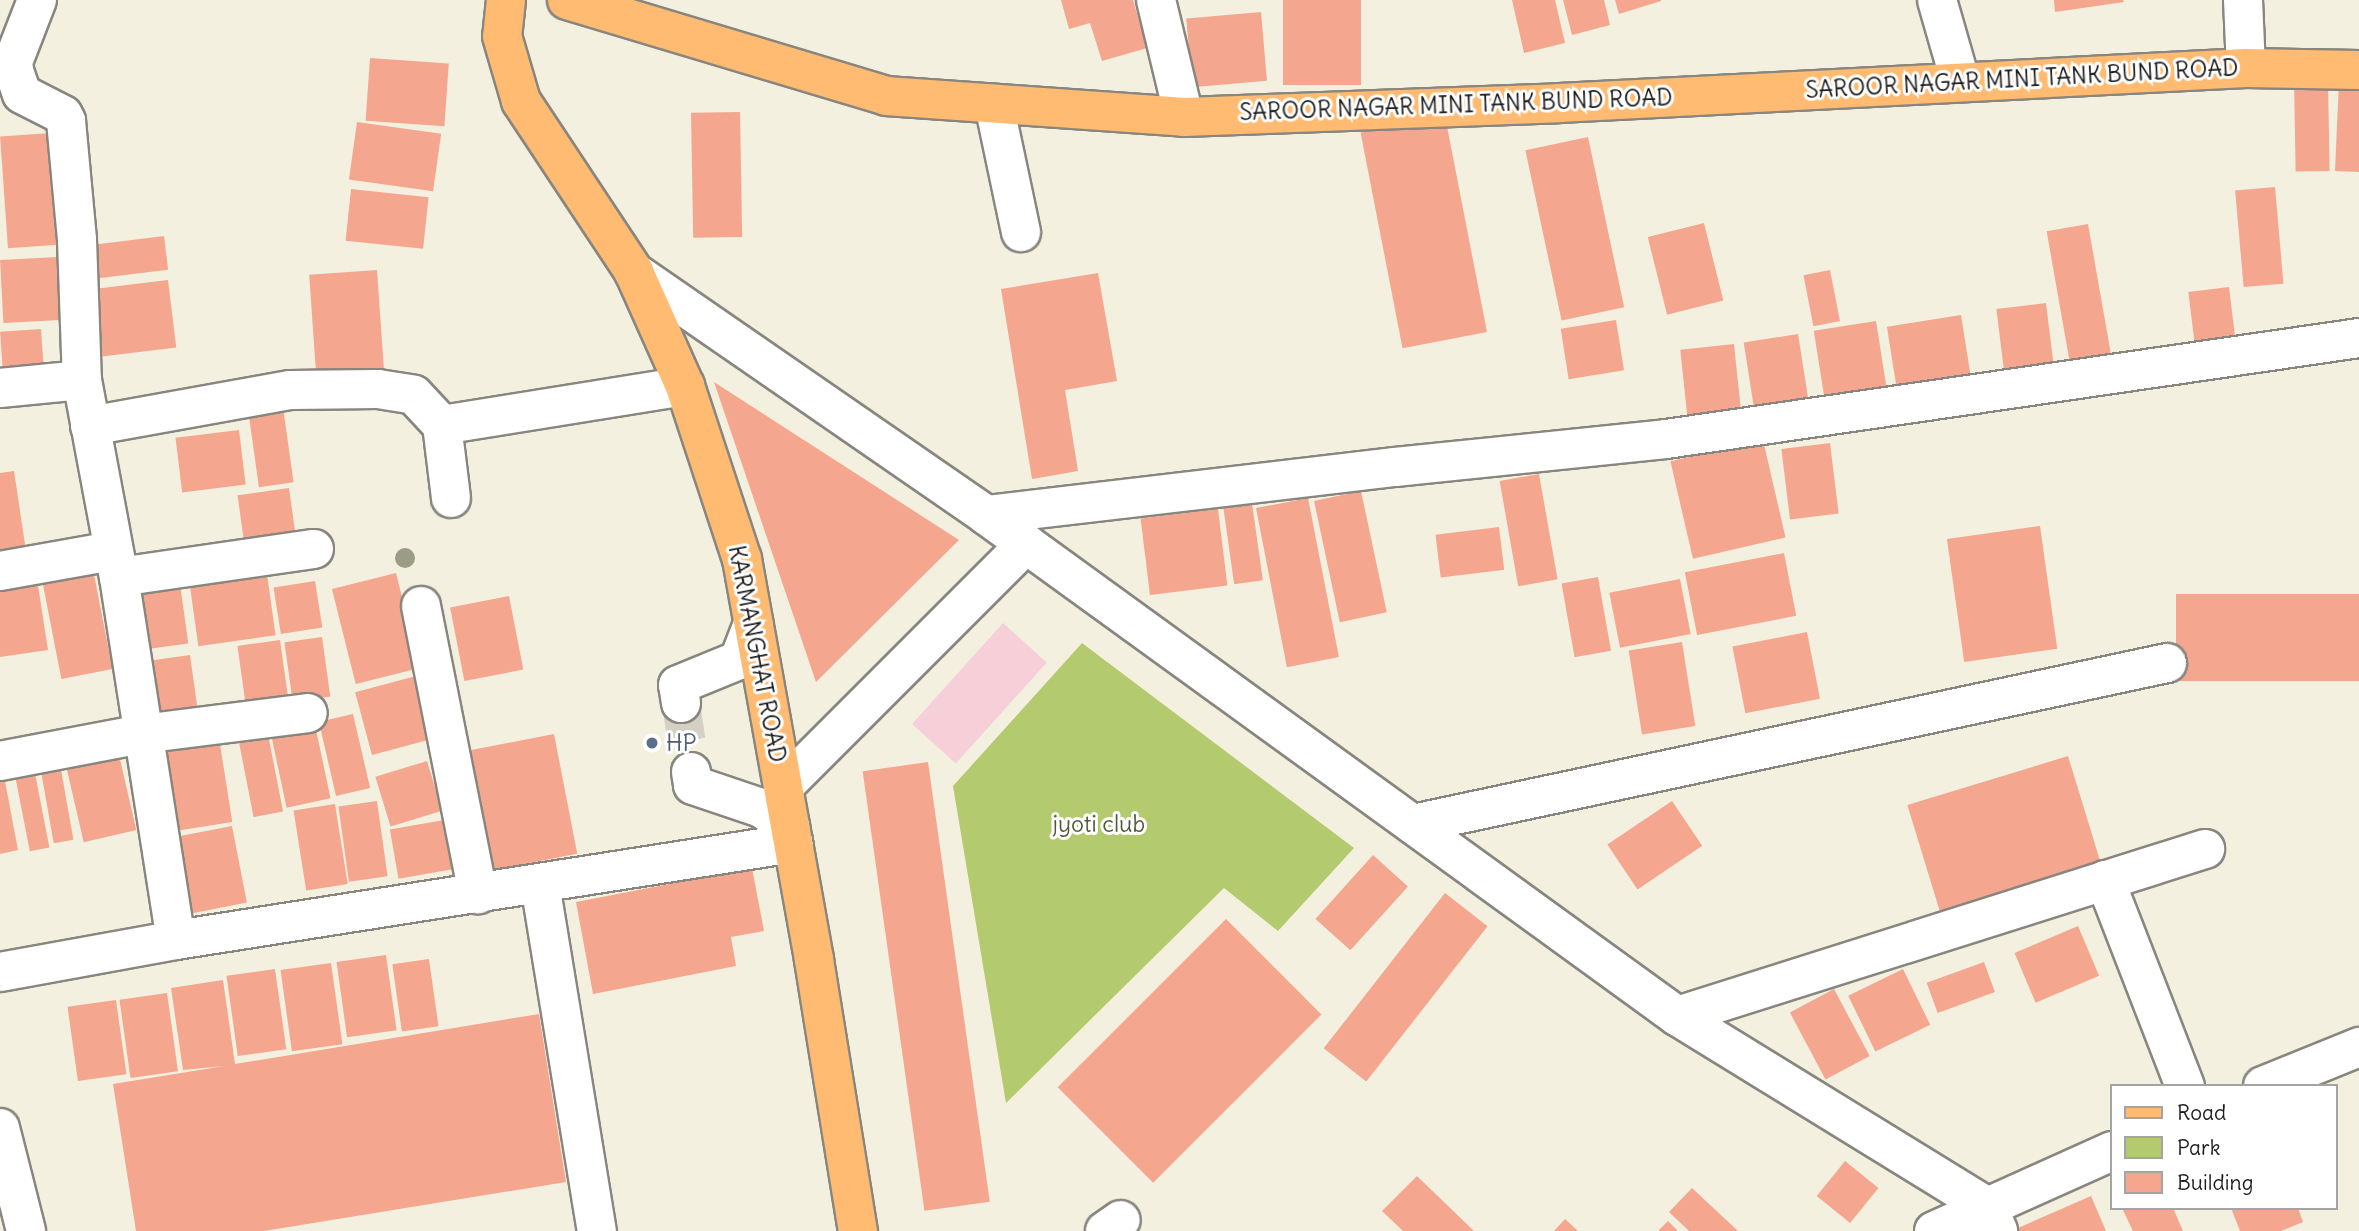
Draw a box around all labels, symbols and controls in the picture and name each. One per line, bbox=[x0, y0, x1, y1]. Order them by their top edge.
street label: SAROOR NAGAR MINI TANK BUND ROAD bbox=[1805, 54, 2239, 104]
street label: SAROOR NAGAR MINI TANK BUND ROAD bbox=[1239, 84, 1673, 126]
street label: KARMANGHAT ROAD bbox=[722, 543, 792, 765]
place label: HP bbox=[666, 729, 696, 757]
marker: HP bbox=[644, 735, 660, 751]
park label: jyoti club bbox=[1053, 810, 1145, 838]
legend bbox=[2110, 1084, 2338, 1210]
text: Road bbox=[2177, 1099, 2226, 1126]
text: Park bbox=[2177, 1134, 2220, 1161]
text: Building bbox=[2177, 1169, 2253, 1196]

